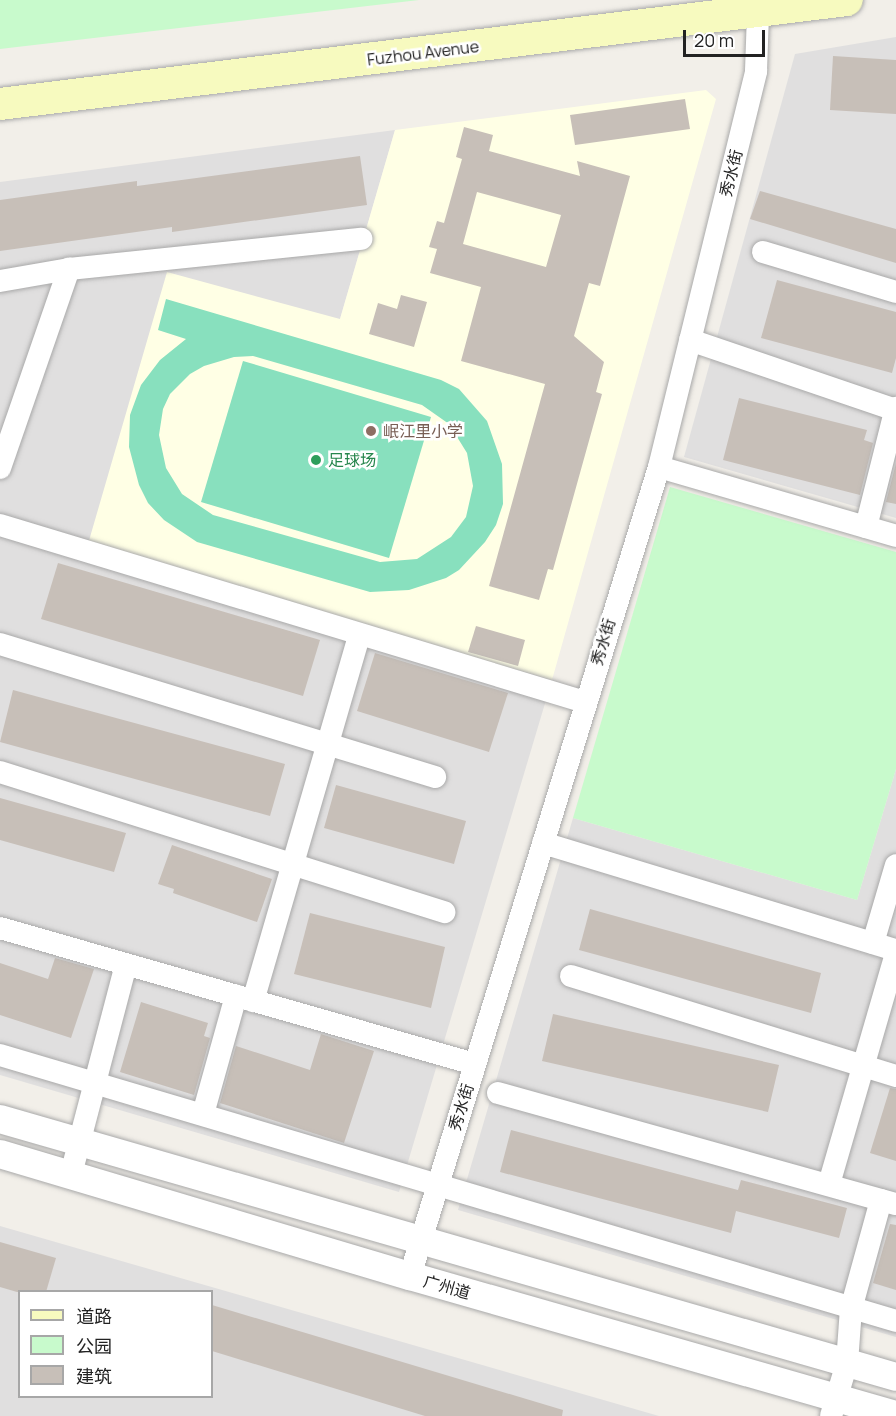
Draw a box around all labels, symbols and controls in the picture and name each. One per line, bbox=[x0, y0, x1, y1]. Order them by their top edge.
scale bar bbox=[686, 18, 768, 56]
text: 20 m bbox=[694, 28, 734, 52]
street label: Fuzhou Avenue bbox=[366, 37, 480, 69]
street label: 秀水街 bbox=[716, 147, 746, 199]
place label: 岷江里小学 bbox=[383, 421, 463, 441]
marker: 岷江里小学 bbox=[364, 424, 378, 438]
place label: 足球场 bbox=[328, 450, 376, 470]
marker: 足球场 bbox=[309, 453, 323, 467]
street label: 秀水街 bbox=[587, 616, 619, 668]
street label: 秀水街 bbox=[445, 1081, 477, 1133]
street label: 广州道 bbox=[421, 1271, 473, 1303]
legend bbox=[18, 1290, 213, 1398]
text: 道路 bbox=[76, 1304, 112, 1328]
text: 公园 bbox=[76, 1334, 112, 1358]
text: 建筑 bbox=[76, 1364, 112, 1388]

